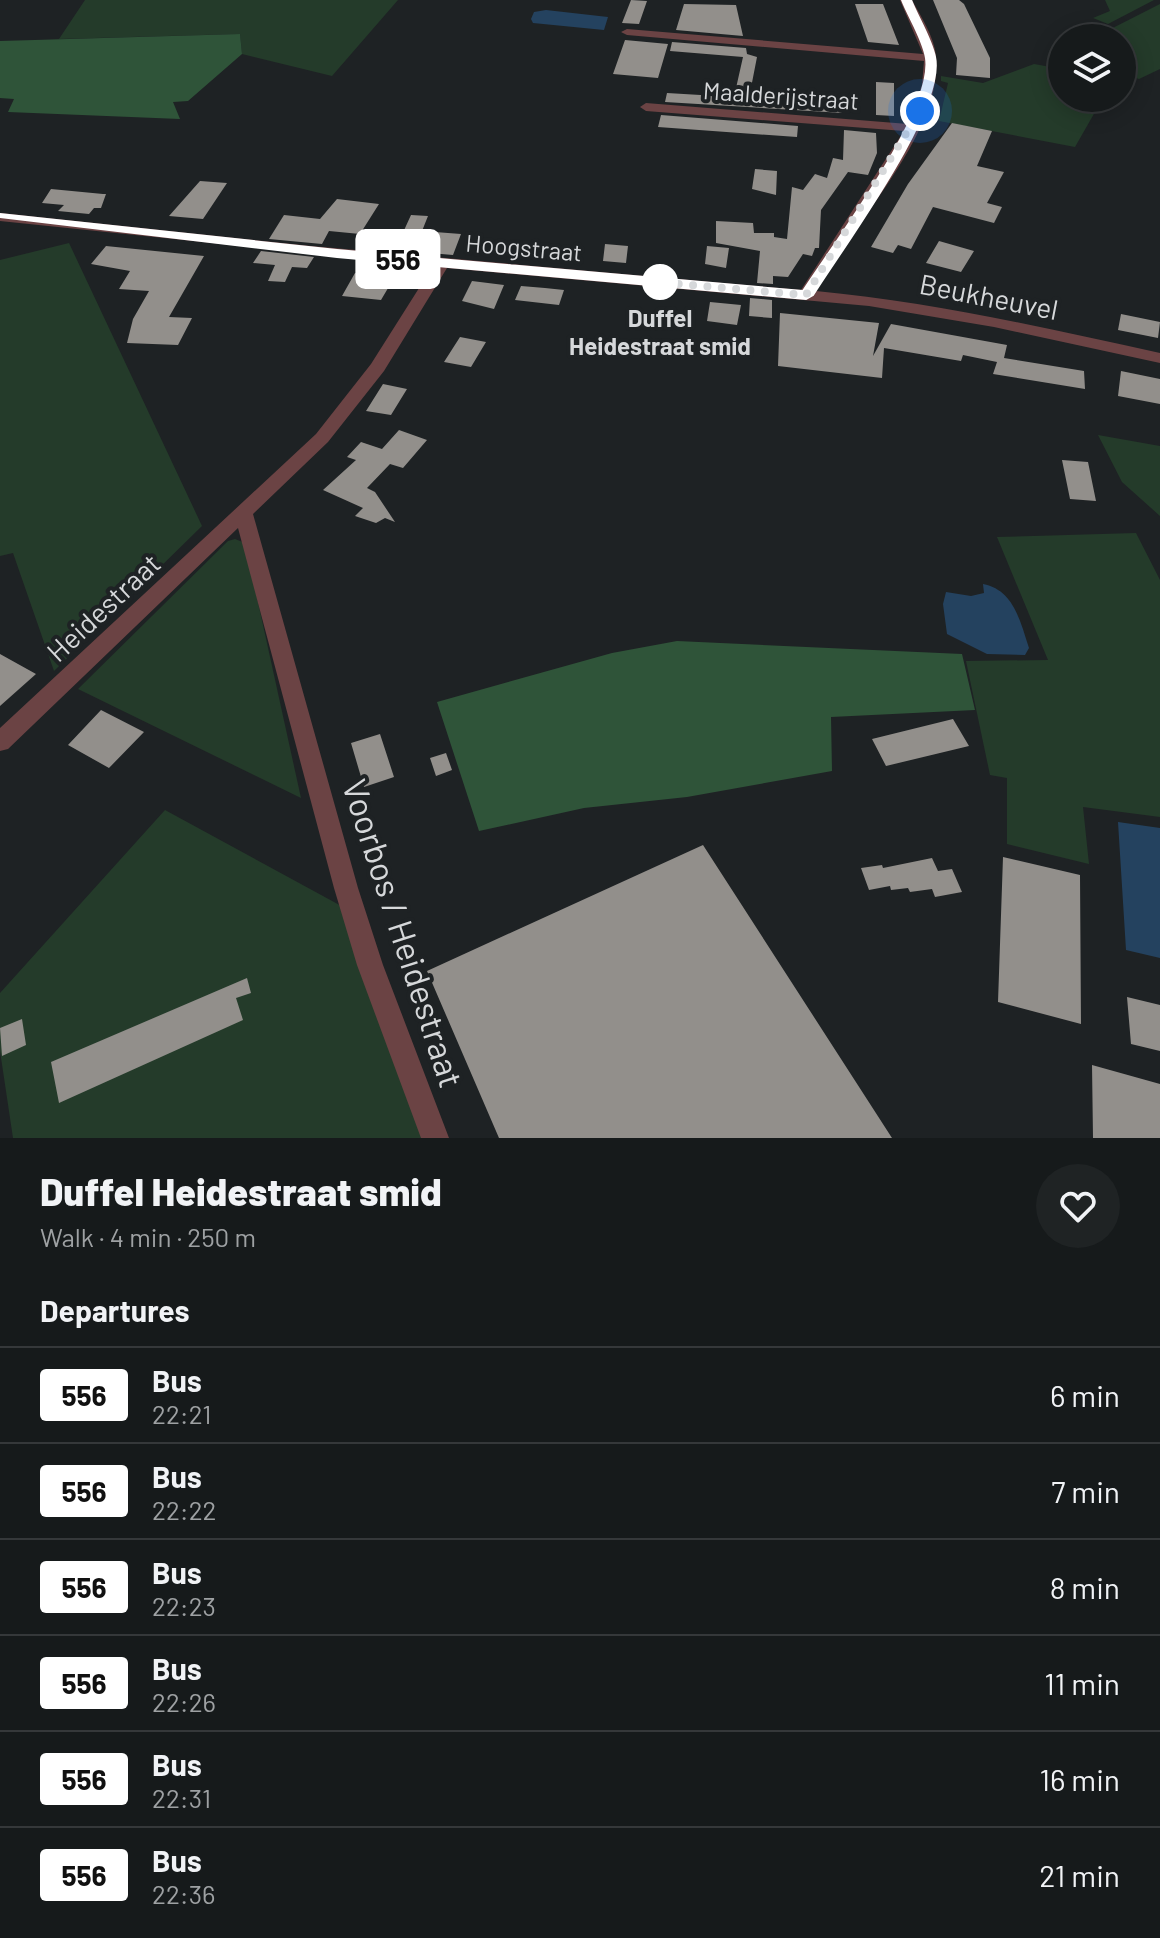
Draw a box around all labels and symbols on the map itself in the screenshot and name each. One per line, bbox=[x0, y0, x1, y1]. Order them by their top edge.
street label: Maalderijstraat bbox=[702, 75, 860, 115]
your location bbox=[900, 91, 940, 131]
street label: Hoogstraat bbox=[465, 227, 583, 267]
line badge: 556 bbox=[352, 233, 444, 285]
marker: Duffel Heidestraat smid bbox=[643, 265, 677, 299]
street label: Beukheuvel bbox=[917, 266, 1061, 326]
place label: Duffel Heidestraat smid bbox=[569, 303, 751, 360]
street label: Heidestraat bbox=[39, 546, 167, 668]
street label: Voorbos / Heidestraat bbox=[335, 774, 473, 1092]

